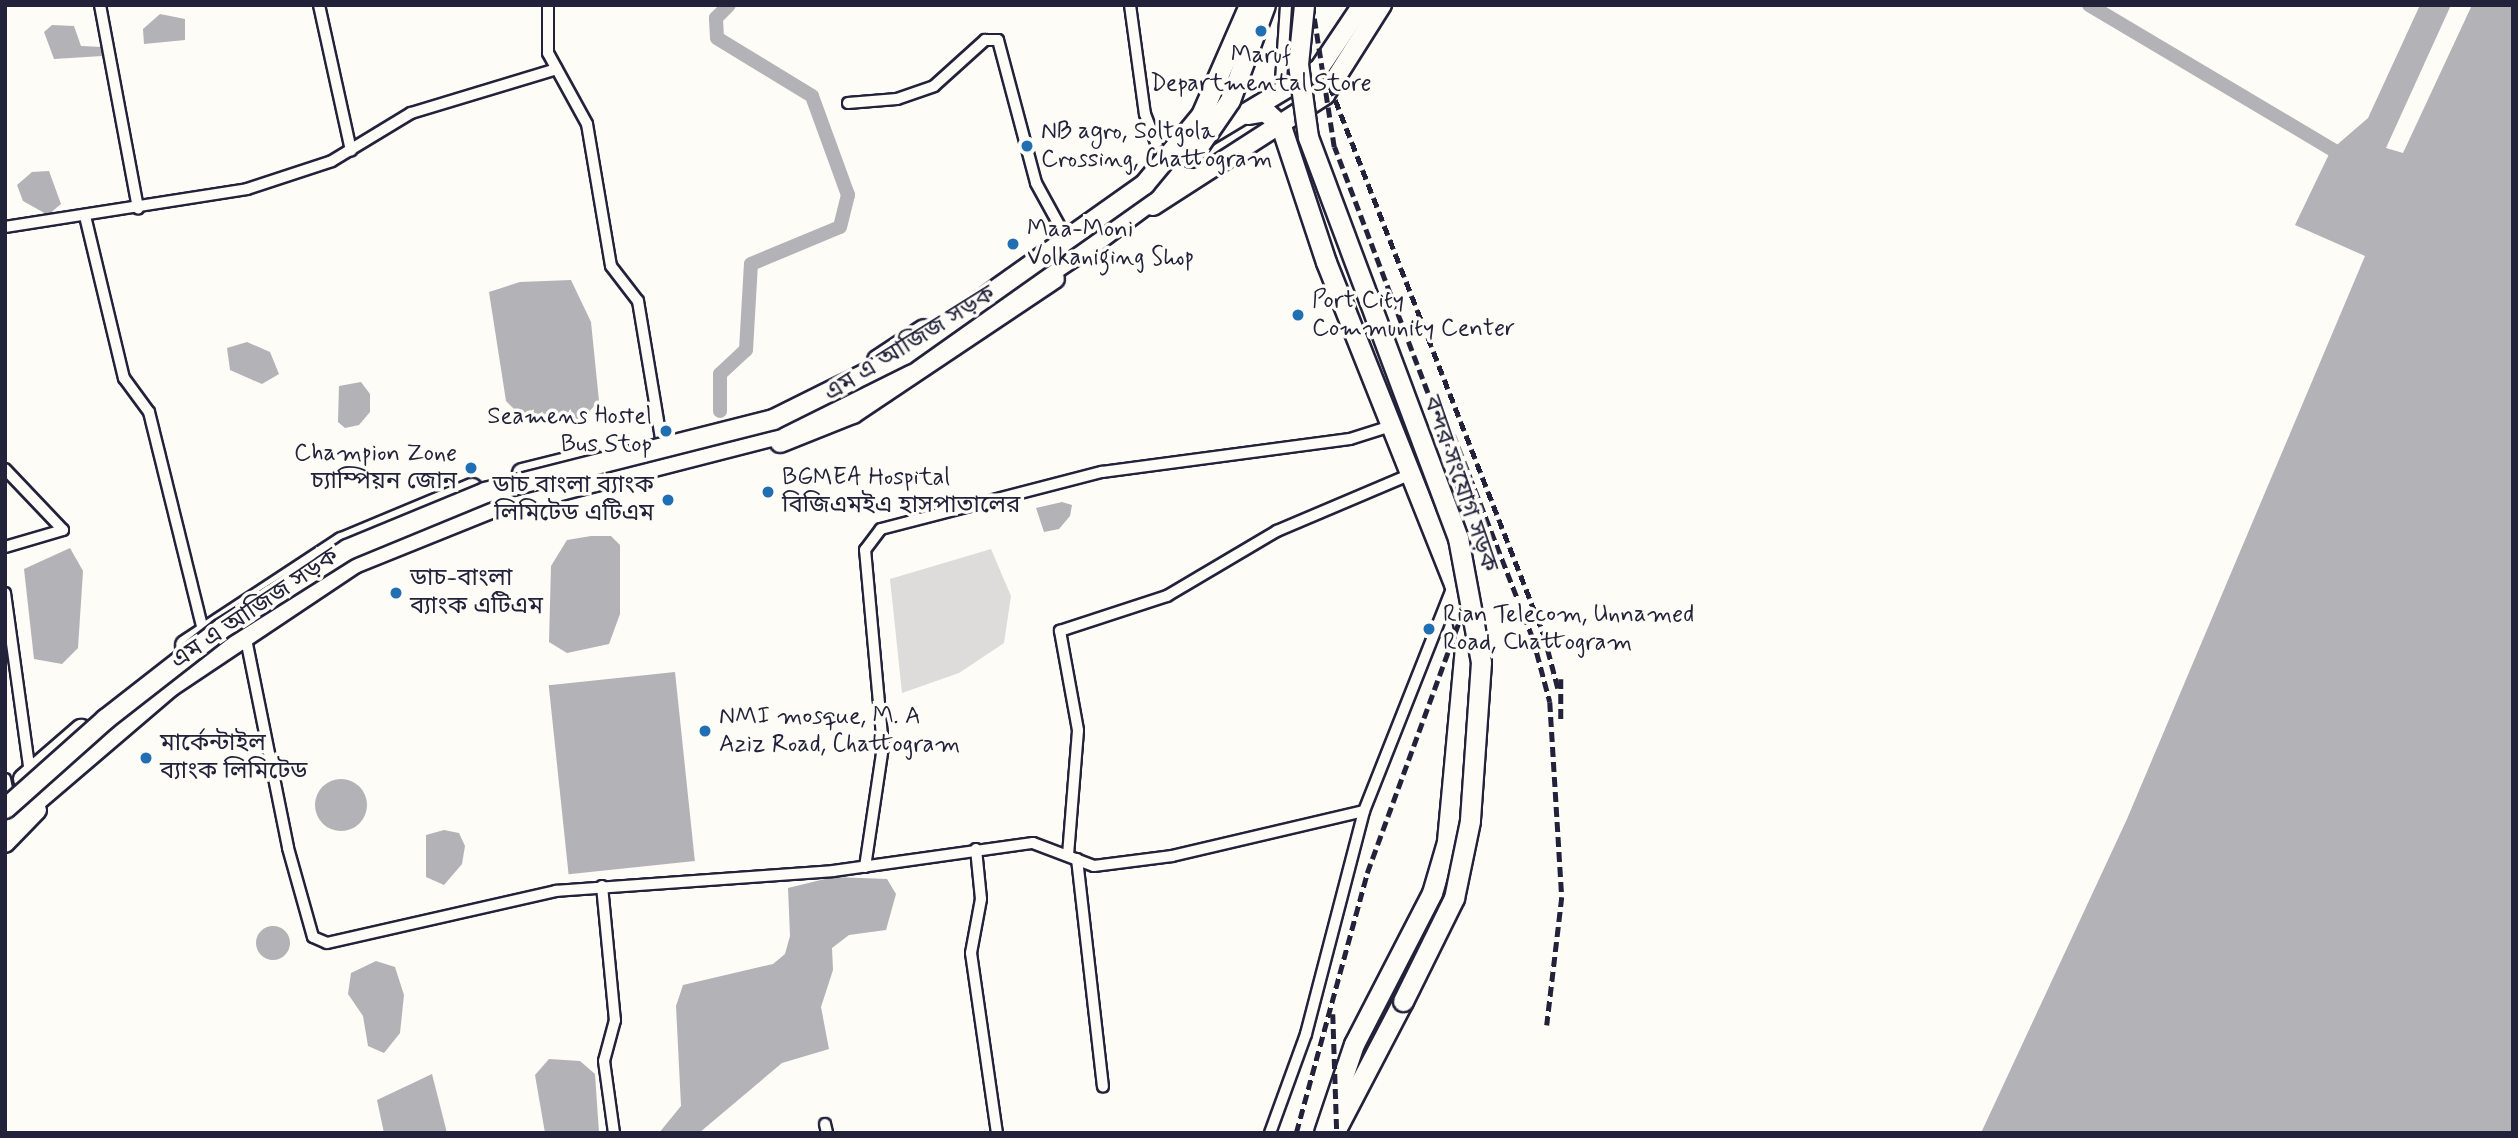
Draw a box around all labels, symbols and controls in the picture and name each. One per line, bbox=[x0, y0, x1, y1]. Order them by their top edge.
marker: Maruf Departmental Store bbox=[1253, 23, 1269, 39]
place label: Maruf Departmental Store bbox=[1152, 42, 1370, 98]
place label: NB agro, Soltgola Crossing, Chattogram bbox=[1041, 118, 1277, 174]
marker: NB agro, Soltgola Crossing, Chattogram bbox=[1019, 138, 1035, 154]
place label: Maa-Moni Volkaniging Shop bbox=[1027, 216, 1195, 272]
marker: Maa-Moni Volkaniging Shop bbox=[1005, 236, 1021, 252]
street label: এম এ আজিজ সড়ক bbox=[819, 280, 1001, 408]
place label: Port City Community Center bbox=[1312, 287, 1515, 343]
marker: Port City Community Center bbox=[1290, 307, 1306, 323]
street label: বন্দর সংযোগ সড়ক bbox=[1416, 392, 1504, 576]
place label: Seamens Hostel Bus Stop bbox=[485, 403, 652, 459]
marker: Seamens Hostel Bus Stop bbox=[658, 423, 674, 439]
place label: Champion Zone চ্যাম্পিয়ন জোন bbox=[292, 440, 457, 496]
marker: Champion Zone চ্যাম্পিয়ন জোন bbox=[463, 460, 479, 476]
place label: BGMEA Hospital বিজিএমইএ হাসপাতালের bbox=[782, 464, 1020, 520]
place label: ডাচ বাংলা ব্যাংক লিমিটেড এটিএম bbox=[492, 472, 654, 528]
marker: BGMEA Hospital বিজিএমইএ হাসপাতালের bbox=[760, 484, 776, 500]
marker: ডাচ বাংলা ব্যাংক লিমিটেড এটিএম bbox=[660, 492, 676, 508]
street label: এম এ আজিজ সড়ক bbox=[166, 542, 344, 676]
place label: ডাচ-বাংলা ব্যাংক এটিএম bbox=[410, 565, 543, 621]
marker: ডাচ-বাংলা ব্যাংক এটিএম bbox=[388, 585, 404, 601]
place label: Rian Telecom, Unnamed Road, Chattogram bbox=[1443, 601, 1683, 657]
marker: Rian Telecom, Unnamed Road, Chattogram bbox=[1421, 621, 1437, 637]
place label: NMI mosque, M. A Aziz Road, Chattogram bbox=[719, 703, 964, 759]
marker: NMI mosque, M. A Aziz Road, Chattogram bbox=[697, 723, 713, 739]
place label: মার্কেন্টাইল ব্যাংক লিমিটেড bbox=[160, 730, 307, 786]
marker: মার্কেন্টাইল ব্যাংক লিমিটেড bbox=[138, 750, 154, 766]

